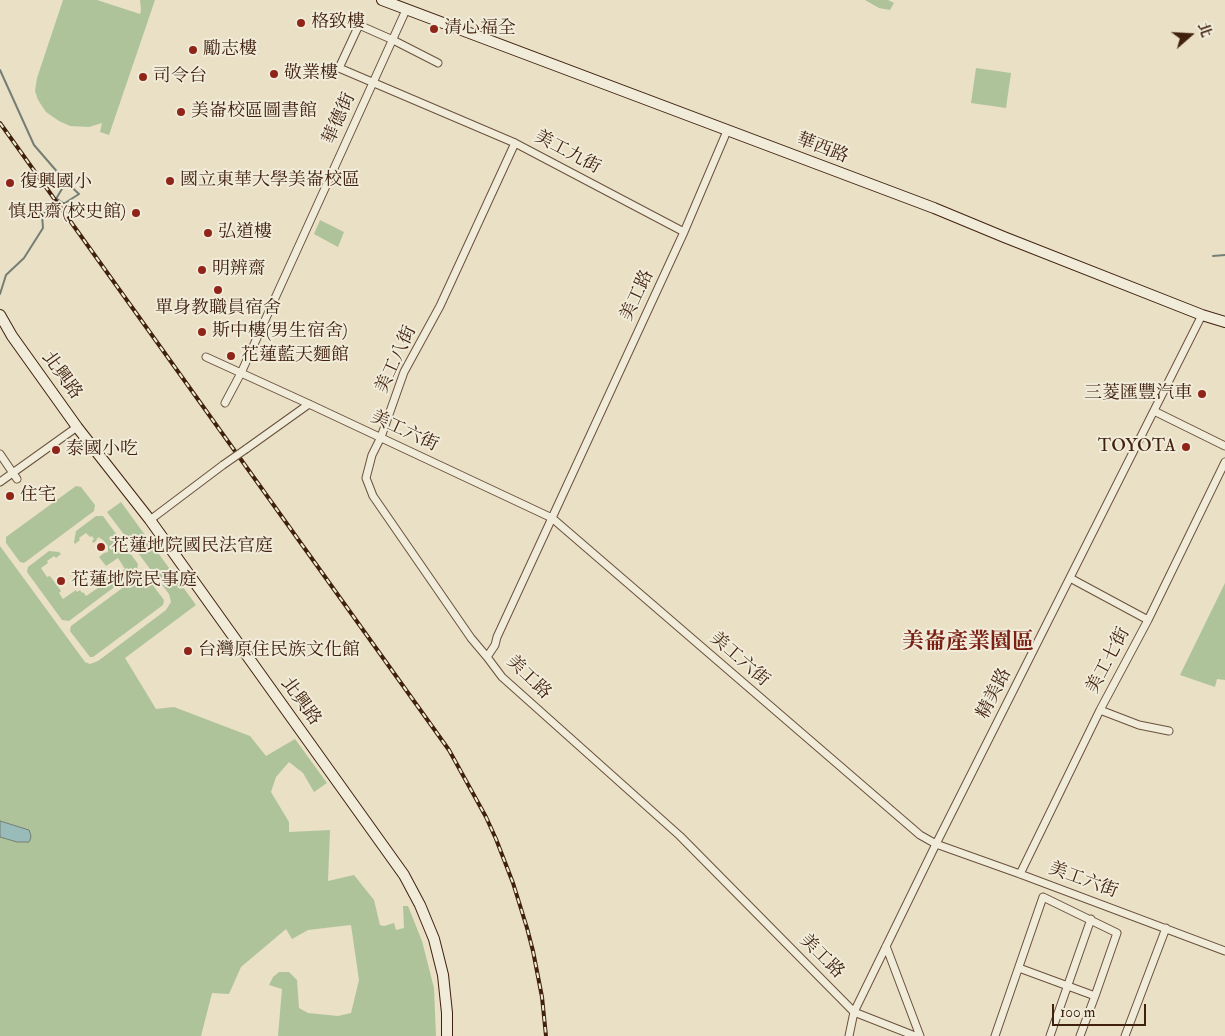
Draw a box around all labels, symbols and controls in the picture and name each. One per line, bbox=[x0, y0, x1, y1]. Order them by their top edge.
north arrow bbox=[1165, 10, 1215, 60]
place label: 格致樓 bbox=[311, 12, 365, 34]
marker: 格致樓 bbox=[295, 17, 307, 29]
place label: 清心福全 bbox=[444, 18, 516, 40]
text: 北 bbox=[1194, 21, 1215, 39]
marker: 清心福全 bbox=[428, 23, 440, 35]
place label: 勵志樓 bbox=[203, 39, 257, 61]
marker: 勵志樓 bbox=[187, 44, 199, 56]
place label: 敬業樓 bbox=[284, 63, 338, 85]
place label: 司令台 bbox=[153, 66, 207, 88]
marker: 敬業樓 bbox=[268, 68, 280, 80]
marker: 司令台 bbox=[137, 71, 149, 83]
street label: 華德街 bbox=[319, 90, 361, 148]
place label: 美崙校區圖書館 bbox=[191, 101, 317, 123]
marker: 美崙校區圖書館 bbox=[175, 106, 187, 118]
street label: 美工九街 bbox=[530, 127, 604, 179]
street label: 華西路 bbox=[793, 129, 851, 169]
place label: 國立東華大學美崙校區 bbox=[180, 170, 360, 192]
place label: 復興國小 bbox=[20, 172, 92, 194]
marker: 國立東華大學美崙校區 bbox=[164, 175, 176, 187]
marker: 復興國小 bbox=[4, 177, 16, 189]
place label: 慎思齋(校史館) bbox=[8, 202, 126, 224]
marker: 慎思齋(校史館) bbox=[130, 207, 142, 219]
place label: 弘道樓 bbox=[218, 222, 272, 244]
marker: 弘道樓 bbox=[202, 227, 214, 239]
place label: 明辨齋 bbox=[212, 259, 266, 281]
marker: 明辨齋 bbox=[196, 264, 208, 276]
street label: 美工路 bbox=[617, 267, 659, 325]
marker: 單身教職員宿舍 bbox=[212, 284, 224, 296]
place label: 單身教職員宿舍 bbox=[155, 298, 281, 320]
place label: 斯中樓(男生宿舍) bbox=[212, 321, 348, 343]
street label: 美工八街 bbox=[372, 323, 422, 397]
marker: 斯中樓(男生宿舍) bbox=[196, 326, 208, 338]
place label: 花蓮藍天麵館 bbox=[241, 345, 349, 367]
street label: 北興路 bbox=[36, 348, 86, 404]
marker: 花蓮藍天麵館 bbox=[225, 350, 237, 362]
place label: 三菱匯豐汽車 bbox=[1084, 383, 1192, 405]
marker: 三菱匯豐汽車 bbox=[1196, 388, 1208, 400]
street label: 美工六街 bbox=[367, 407, 441, 457]
place label: TOYOTA bbox=[1098, 436, 1176, 458]
place label: 泰國小吃 bbox=[66, 439, 138, 461]
marker: TOYOTA bbox=[1180, 441, 1192, 453]
marker: 泰國小吃 bbox=[50, 444, 62, 456]
place label: 住宅 bbox=[20, 485, 56, 507]
marker: 住宅 bbox=[4, 490, 16, 502]
place label: 花蓮地院國民法官庭 bbox=[111, 536, 273, 558]
marker: 花蓮地院國民法官庭 bbox=[95, 541, 107, 553]
place label: 花蓮地院民事庭 bbox=[71, 570, 197, 592]
marker: 花蓮地院民事庭 bbox=[55, 575, 67, 587]
street label: 美工七街 bbox=[1083, 624, 1135, 698]
street label: 美工六街 bbox=[705, 628, 773, 692]
district label: 美崙產業園區 bbox=[902, 630, 1034, 656]
place label: 台灣原住民族文化館 bbox=[198, 640, 360, 662]
marker: 台灣原住民族文化館 bbox=[182, 645, 194, 657]
street label: 美工路 bbox=[501, 651, 555, 705]
street label: 精美路 bbox=[973, 665, 1017, 723]
street label: 北興路 bbox=[275, 674, 325, 730]
street label: 美工六街 bbox=[1045, 859, 1121, 903]
street label: 美工路 bbox=[794, 930, 848, 984]
scale bar bbox=[1055, 994, 1149, 1026]
text: 100 m bbox=[1060, 1003, 1095, 1022]

